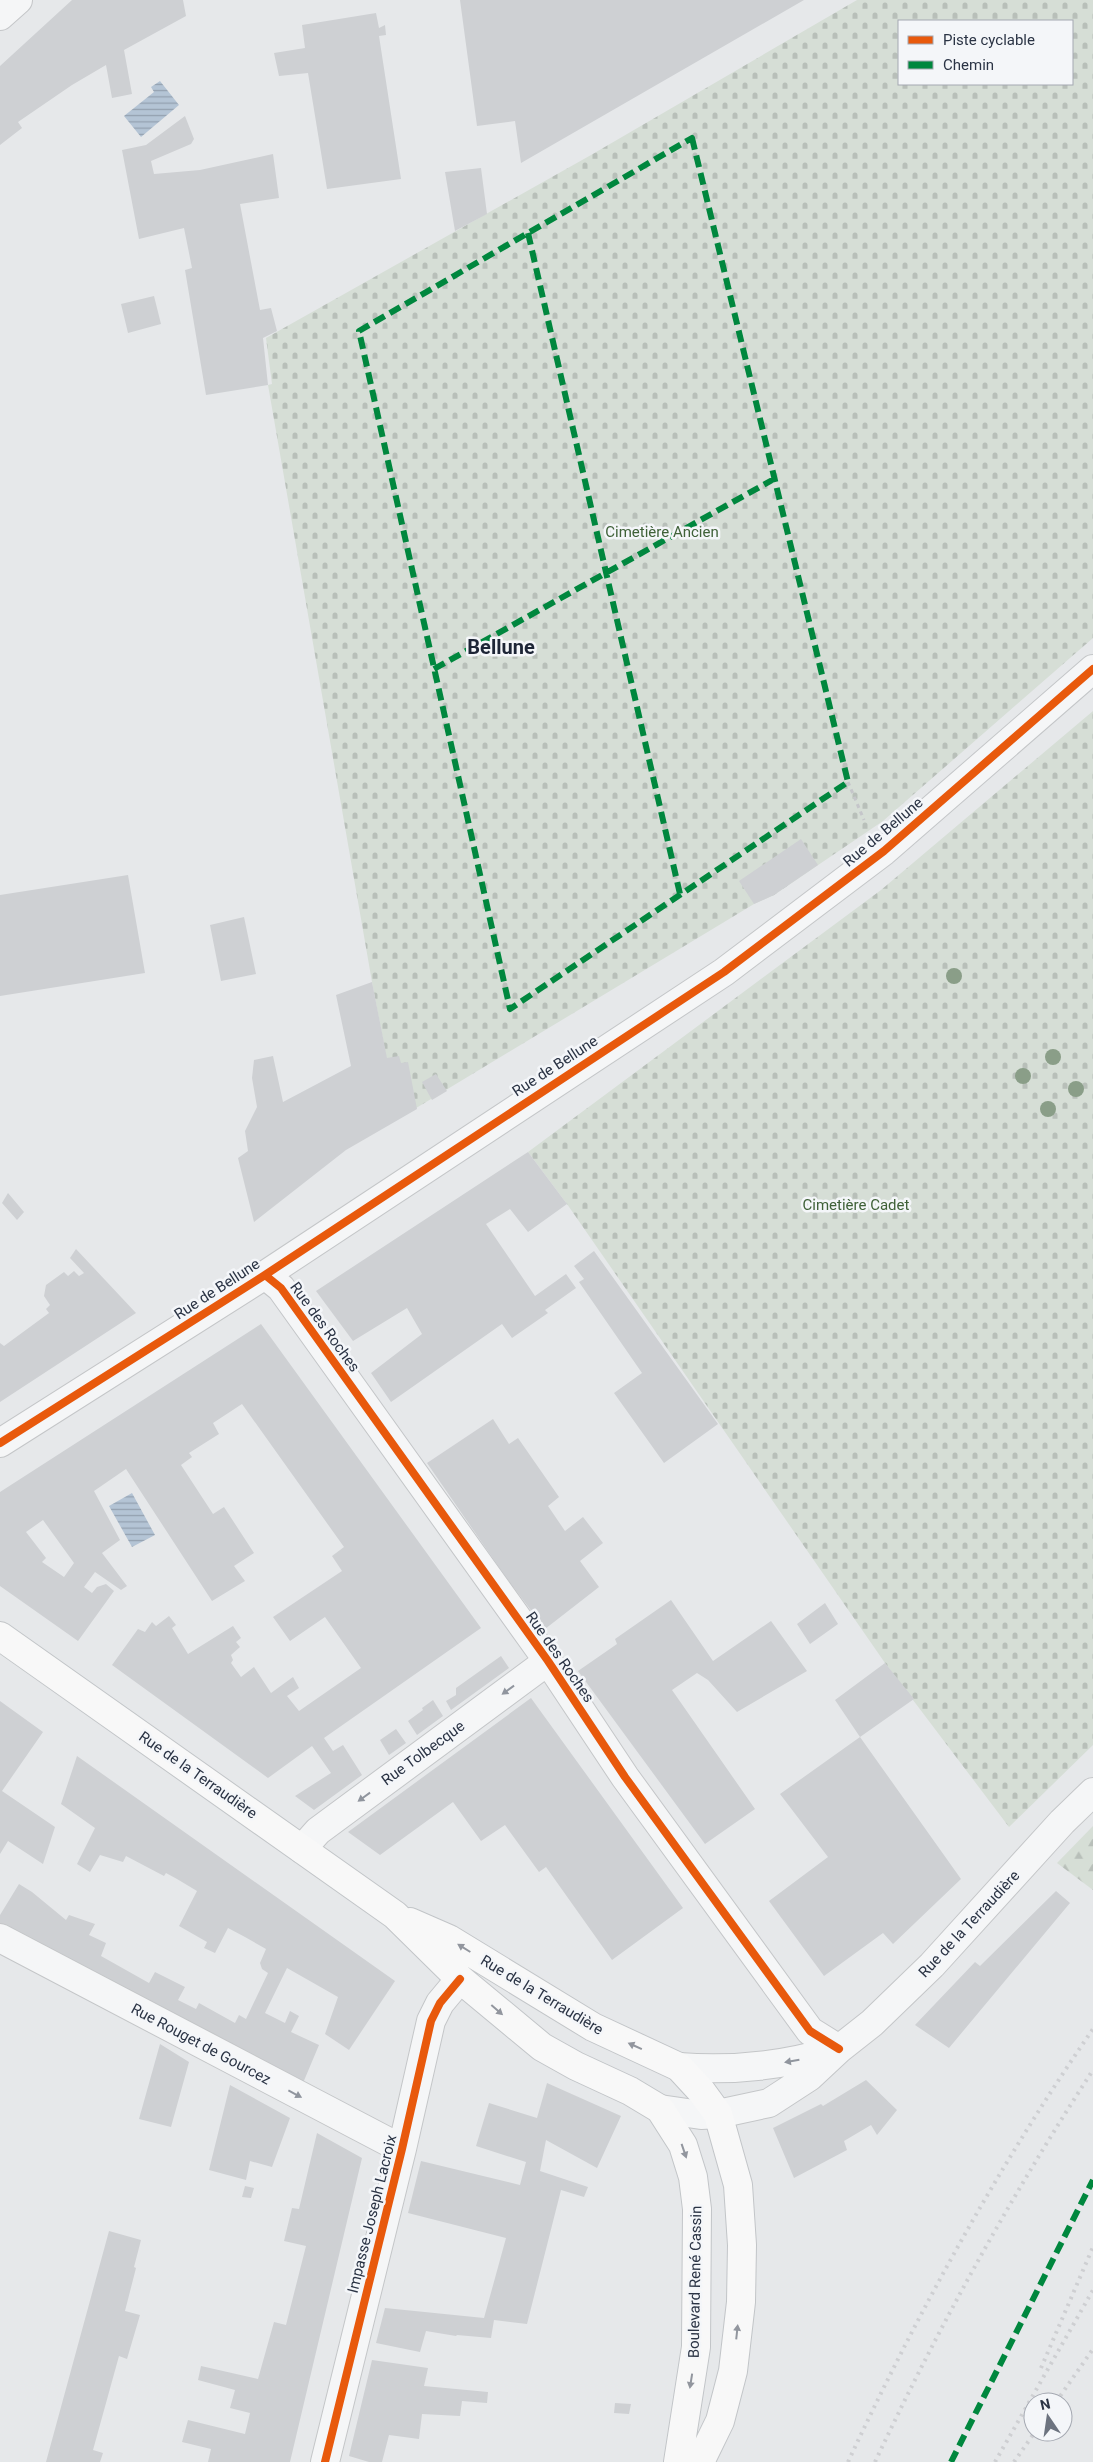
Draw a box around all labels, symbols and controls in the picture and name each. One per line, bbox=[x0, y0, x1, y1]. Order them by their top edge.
legend bbox=[898, 20, 1073, 85]
text: Piste cyclable bbox=[943, 31, 1035, 49]
text: Chemin bbox=[943, 56, 994, 74]
park label: Cimetière Ancien bbox=[605, 523, 719, 541]
district label: Bellune bbox=[467, 635, 535, 659]
street label: Rue de Bellune bbox=[840, 793, 927, 871]
street label: Rue de Bellune bbox=[509, 1032, 601, 1100]
park label: Cimetière Cadet bbox=[803, 1196, 910, 1214]
street label: Rue de Bellune bbox=[171, 1255, 263, 1323]
street label: Rue des Roches bbox=[286, 1279, 364, 1375]
street label: Rue des Roches bbox=[522, 1608, 598, 1706]
one-way arrow bbox=[501, 1685, 515, 1695]
street label: Rue Tolbecque bbox=[378, 1717, 468, 1789]
street label: Rue de la Terraudière bbox=[135, 1727, 261, 1823]
one-way arrow bbox=[357, 1792, 371, 1802]
street label: Rue de la Terraudière bbox=[915, 1867, 1023, 1981]
one-way arrow bbox=[457, 1943, 470, 1953]
street label: Rue de la Terraudière bbox=[477, 1951, 607, 2039]
street label: Rue Rouget de Gourcez bbox=[128, 2000, 274, 2088]
one-way arrow bbox=[490, 2005, 503, 2016]
one-way arrow bbox=[628, 2042, 642, 2050]
one-way arrow bbox=[783, 2058, 799, 2066]
one-way arrow bbox=[288, 2090, 302, 2098]
street label: Impasse Joseph Lacroix bbox=[344, 2132, 401, 2295]
one-way arrow bbox=[681, 2144, 689, 2159]
street label: Boulevard René Cassin bbox=[685, 2206, 705, 2358]
one-way arrow bbox=[733, 2324, 741, 2340]
one-way arrow bbox=[686, 2374, 694, 2390]
north arrow bbox=[1023, 2392, 1073, 2442]
text: N bbox=[1038, 2395, 1052, 2413]

